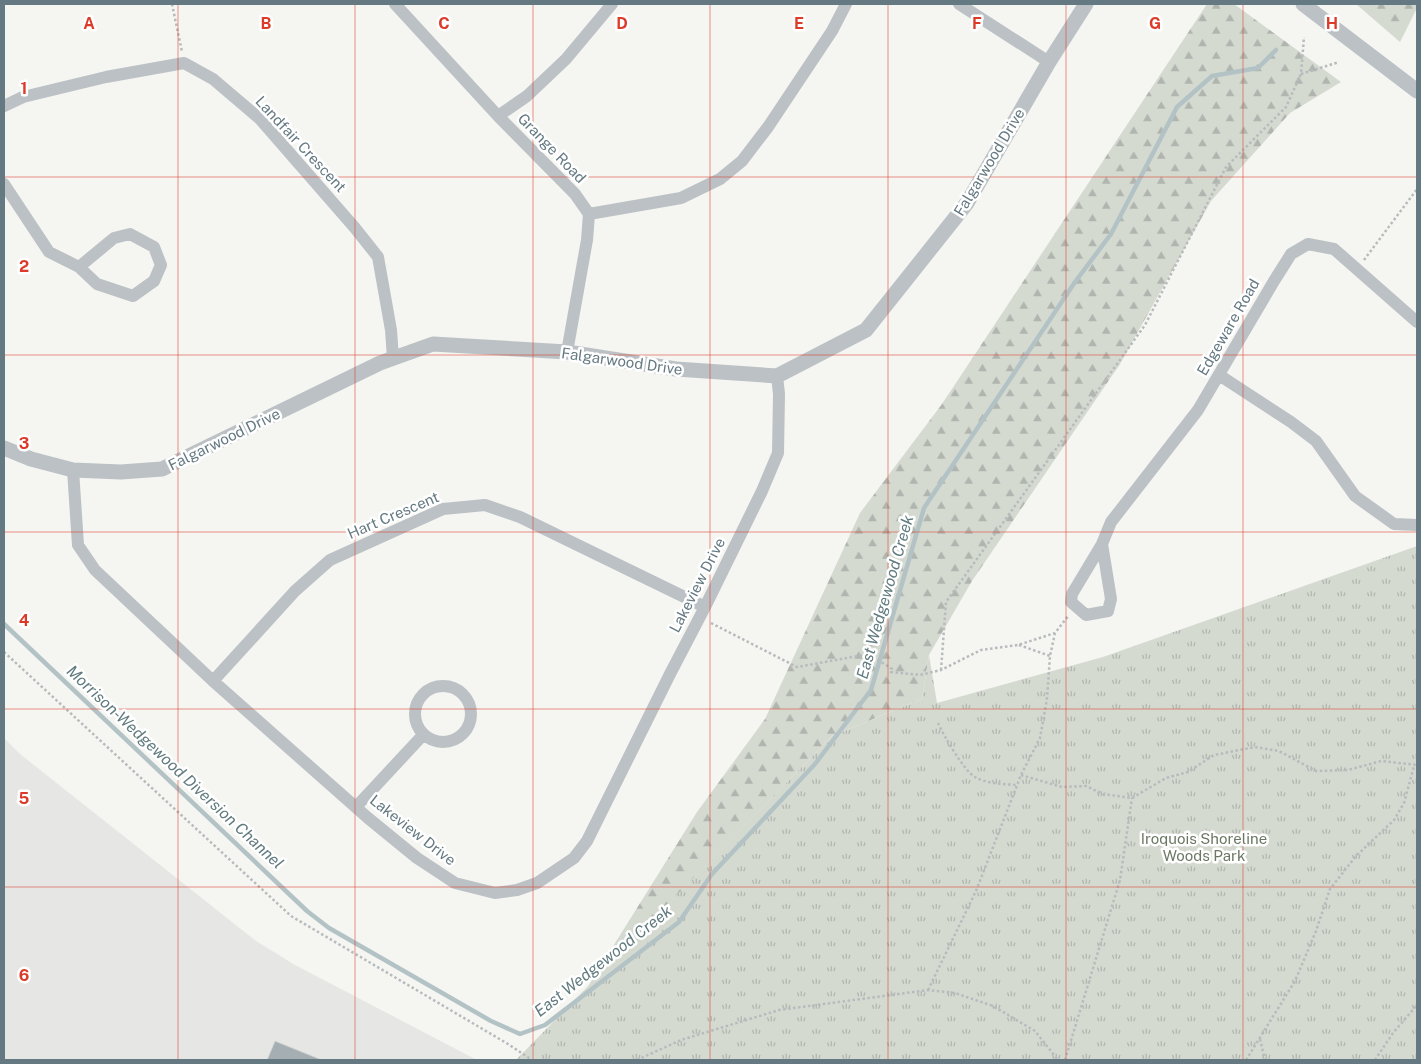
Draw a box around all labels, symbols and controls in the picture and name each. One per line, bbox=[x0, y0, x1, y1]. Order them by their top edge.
text: A bbox=[83, 14, 95, 33]
text: B bbox=[261, 14, 272, 33]
text: C bbox=[438, 14, 450, 33]
text: D bbox=[616, 14, 628, 33]
text: E bbox=[794, 14, 804, 33]
text: F bbox=[972, 14, 982, 33]
text: G bbox=[1149, 14, 1161, 33]
text: H bbox=[1326, 14, 1338, 33]
text: 1 bbox=[21, 79, 27, 98]
street label: Landfair Crescent bbox=[252, 93, 350, 196]
street label: Falgarwood Drive bbox=[950, 105, 1028, 219]
street label: Grange Road bbox=[515, 110, 589, 186]
text: 2 bbox=[19, 257, 29, 276]
street label: Edgeware Road bbox=[1193, 276, 1263, 378]
street label: Falgarwood Drive bbox=[560, 344, 684, 378]
street label: Falgarwood Drive bbox=[165, 405, 283, 473]
text: 3 bbox=[19, 434, 29, 453]
street label: Hart Crescent bbox=[345, 488, 441, 542]
water label: East Wedgewood Creek bbox=[853, 513, 918, 681]
street label: Lakeview Drive bbox=[666, 535, 728, 635]
text: 4 bbox=[19, 611, 30, 630]
water label: Morrison-Wedgewood Diversion Channel bbox=[63, 661, 287, 873]
text: 5 bbox=[19, 789, 30, 808]
street label: Lakeview Drive bbox=[367, 791, 459, 869]
park label: Iroquois Shoreline Woods Park bbox=[1141, 830, 1267, 864]
water label: East Wedgewood Creek bbox=[530, 901, 676, 1021]
text: 6 bbox=[19, 966, 29, 985]

